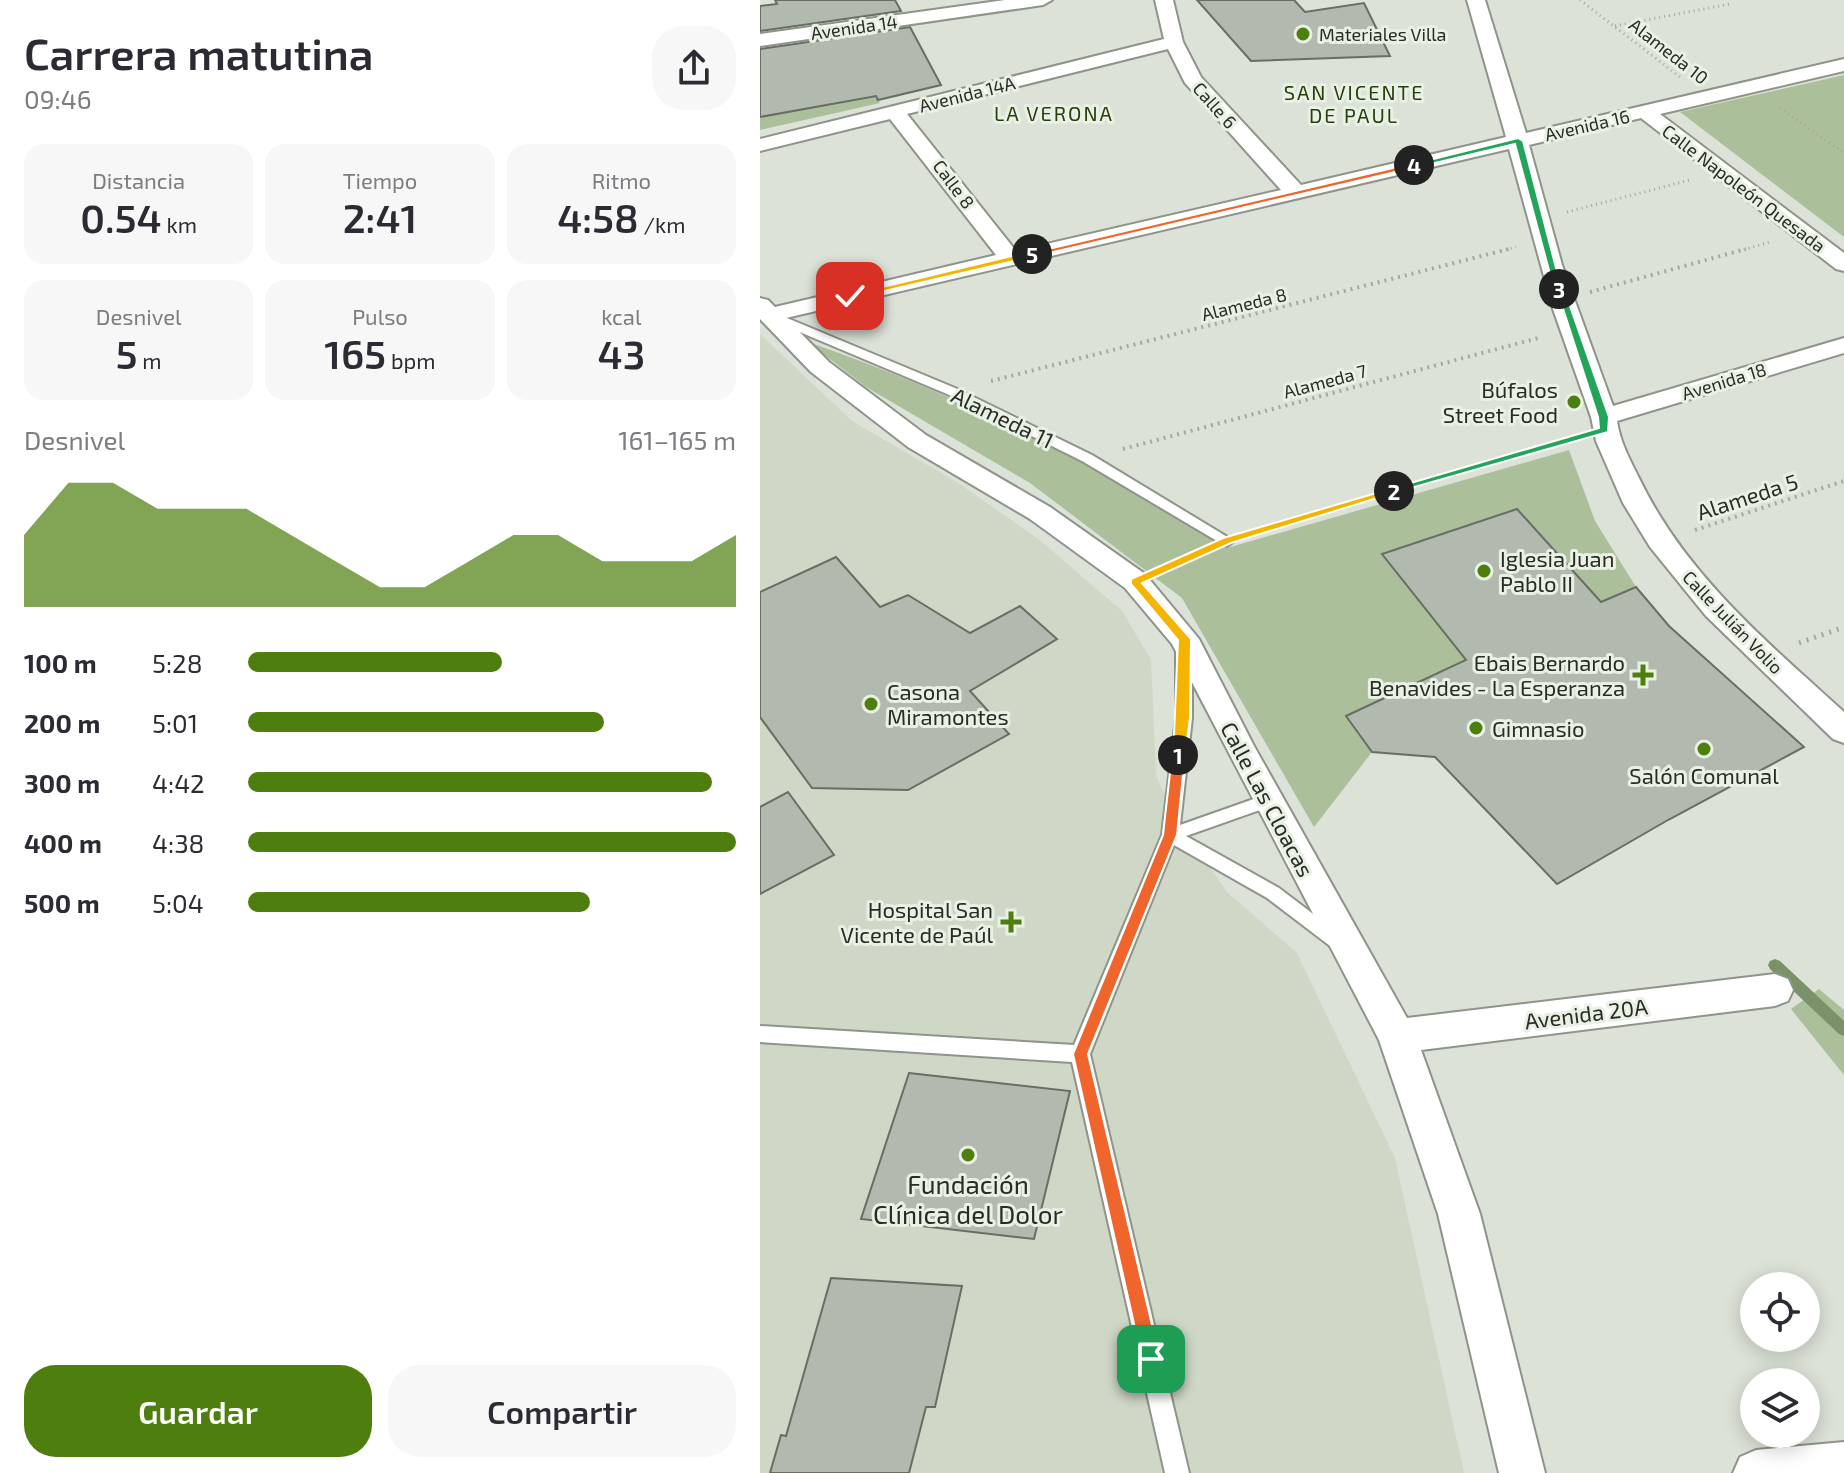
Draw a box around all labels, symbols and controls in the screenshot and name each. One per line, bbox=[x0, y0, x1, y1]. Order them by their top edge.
street label: Avenida 14 bbox=[809, 10, 899, 44]
street label: Alameda 10 bbox=[1625, 13, 1713, 89]
place label: Materiales Villa bbox=[1319, 23, 1447, 45]
marker: Materiales Villa bbox=[1294, 25, 1312, 43]
text: Carrera matutina bbox=[24, 26, 374, 79]
button: share bbox=[652, 26, 736, 110]
street label: Avenida 14A bbox=[917, 71, 1018, 117]
street label: Calle 6 bbox=[1188, 77, 1242, 133]
district label: SAN VICENTE DE PAUL bbox=[1284, 80, 1424, 127]
text: 09:46 bbox=[24, 83, 92, 114]
district label: LA VERONA bbox=[994, 101, 1114, 125]
street label: Avenida 16 bbox=[1542, 105, 1632, 145]
street label: Calle Napoleón Quesada bbox=[1658, 119, 1830, 257]
pin: 4 bbox=[1394, 145, 1434, 185]
text: 4 bbox=[1407, 152, 1421, 178]
street label: Calle 8 bbox=[929, 155, 979, 213]
text: Distancia bbox=[92, 167, 185, 193]
text: Tiempo bbox=[343, 167, 417, 193]
text: Ritmo bbox=[592, 167, 651, 193]
text: 0.54 bbox=[80, 193, 162, 241]
text: 2:41 bbox=[343, 193, 417, 241]
text: 4:58 bbox=[557, 193, 639, 241]
text: km bbox=[162, 211, 197, 237]
text: /km bbox=[639, 211, 685, 237]
pin: 5 bbox=[1012, 234, 1052, 274]
text: 5 bbox=[1026, 241, 1038, 267]
pin bbox=[816, 262, 884, 330]
pin: 3 bbox=[1539, 269, 1579, 309]
icon: check bbox=[828, 274, 872, 318]
text: 3 bbox=[1553, 276, 1565, 302]
street label: Alameda 8 bbox=[1199, 283, 1289, 325]
text: Desnivel bbox=[96, 303, 182, 329]
text: Pulso bbox=[352, 303, 408, 329]
text: kcal bbox=[601, 303, 641, 329]
text: 5 bbox=[116, 329, 137, 377]
text: 165 bbox=[324, 329, 386, 377]
text: 43 bbox=[598, 329, 645, 377]
text: m bbox=[137, 347, 162, 373]
text: bpm bbox=[386, 347, 436, 373]
street label: Avenida 18 bbox=[1679, 358, 1769, 404]
street label: Alameda 7 bbox=[1281, 359, 1369, 403]
place label: Búfalos Street Food bbox=[1443, 376, 1558, 427]
street label: Alameda 11 bbox=[948, 381, 1058, 453]
marker: Búfalos Street Food bbox=[1565, 393, 1583, 411]
text: Desnivel bbox=[24, 424, 125, 455]
text: 161–165 m bbox=[618, 424, 736, 455]
street label: Alameda 5 bbox=[1693, 467, 1801, 525]
pin: 2 bbox=[1374, 471, 1414, 511]
text: 2 bbox=[1388, 478, 1400, 504]
place label: Iglesia Juan Pablo II bbox=[1500, 545, 1614, 596]
marker: Iglesia Juan Pablo II bbox=[1475, 562, 1493, 580]
street label: Calle Julián Volio bbox=[1678, 566, 1788, 678]
text: 100 m bbox=[24, 647, 97, 678]
text: 5:28 bbox=[152, 647, 202, 678]
place label: Ebais Bernardo Benavides - La Esperanza bbox=[1369, 649, 1625, 700]
marker: Ebais Bernardo Benavides - La Esperanza bbox=[1632, 664, 1654, 686]
place label: Casona Miramontes bbox=[887, 678, 1009, 729]
marker: Casona Miramontes bbox=[862, 695, 880, 713]
text: 200 m bbox=[24, 707, 100, 738]
text: 5:01 bbox=[152, 707, 198, 738]
place label: Gimnasio bbox=[1492, 715, 1585, 741]
street label: Calle Las Cloacas bbox=[1216, 717, 1320, 881]
marker: Gimnasio bbox=[1467, 719, 1485, 737]
pin: 1 bbox=[1158, 735, 1198, 775]
marker: Salón Comunal bbox=[1695, 740, 1713, 758]
text: 1 bbox=[1173, 742, 1183, 768]
place label: Salón Comunal bbox=[1629, 762, 1779, 788]
text: 300 m bbox=[24, 767, 100, 798]
text: 4:42 bbox=[152, 767, 205, 798]
text: 400 m bbox=[24, 827, 102, 858]
text: 4:38 bbox=[152, 827, 204, 858]
text: 500 m bbox=[24, 887, 100, 918]
text: 5:04 bbox=[152, 887, 204, 918]
place label: Hospital San Vicente de Paúl bbox=[840, 896, 993, 947]
marker: Hospital San Vicente de Paúl bbox=[1000, 911, 1022, 933]
street label: Avenida 20A bbox=[1523, 993, 1649, 1033]
marker: Fundación Clínica del Dolor bbox=[959, 1146, 977, 1164]
place label: Fundación Clínica del Dolor bbox=[873, 1168, 1063, 1229]
map controls bbox=[1740, 1272, 1820, 1448]
button: locate bbox=[1740, 1272, 1820, 1352]
pin bbox=[1117, 1325, 1185, 1393]
icon: arrive bbox=[1129, 1337, 1173, 1381]
button: Guardar bbox=[24, 1365, 372, 1457]
button: Compartir bbox=[388, 1365, 736, 1457]
button: layers bbox=[1740, 1368, 1820, 1448]

